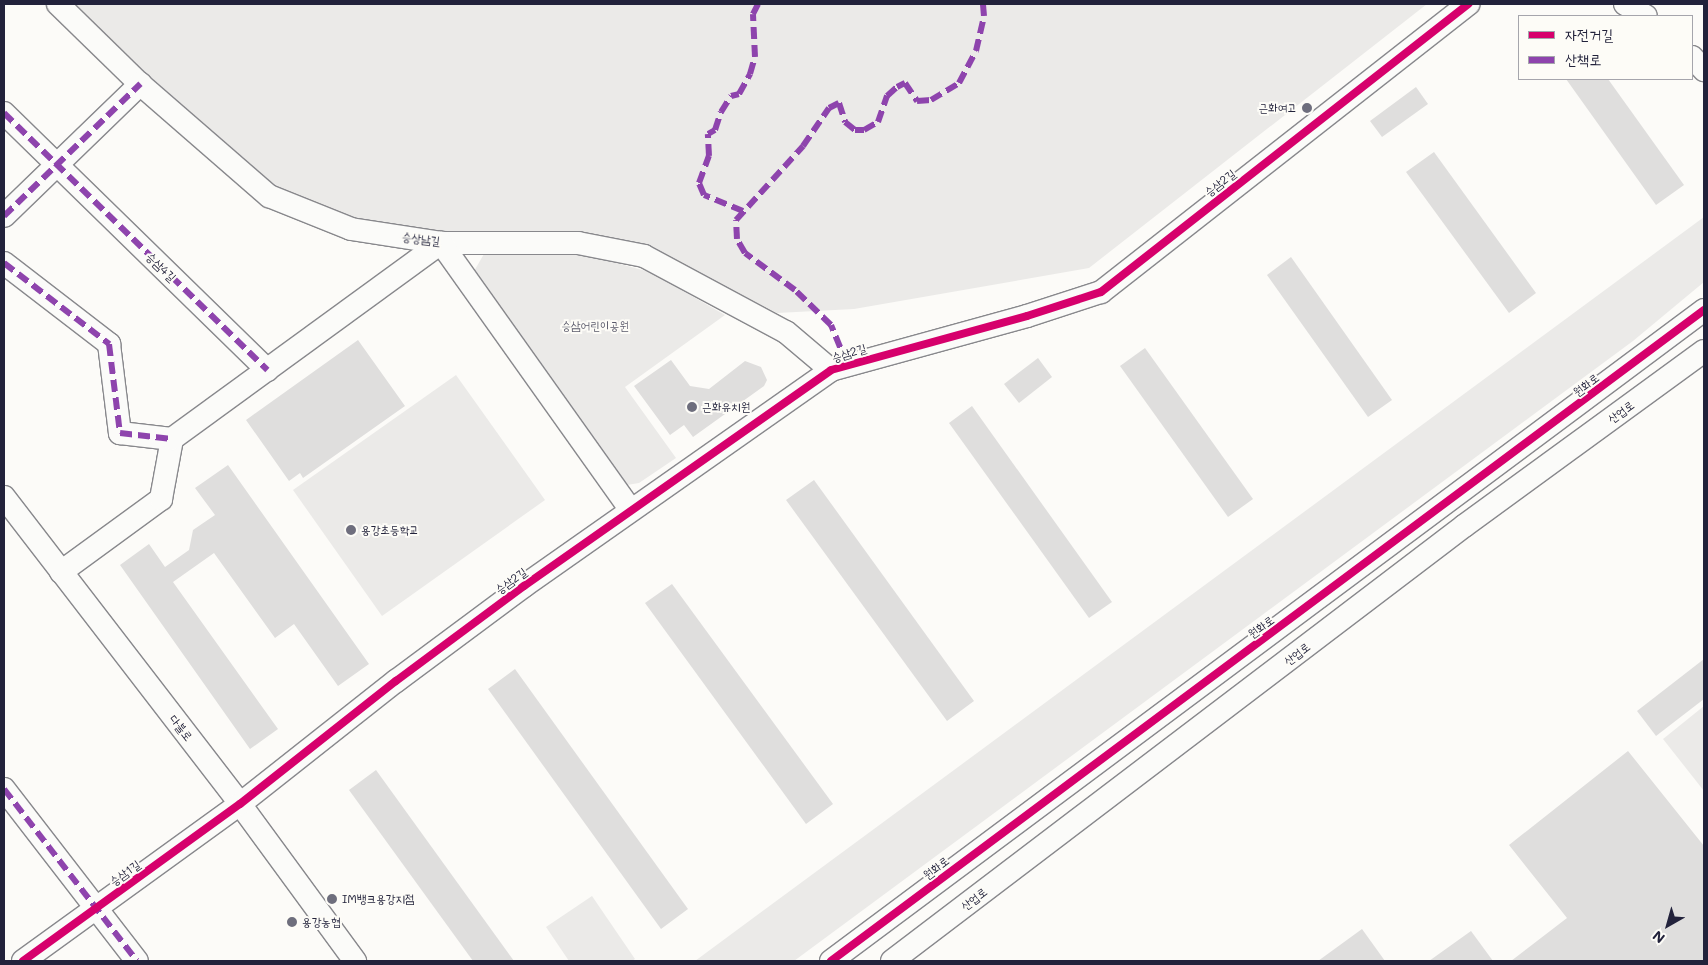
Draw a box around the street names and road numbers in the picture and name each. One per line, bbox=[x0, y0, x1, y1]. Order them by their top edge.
street label: 승삼2길 bbox=[1202, 166, 1238, 200]
street label: 승상남길 bbox=[401, 230, 441, 248]
street label: 승삼4길 bbox=[143, 249, 179, 285]
street label: 승삼2길 bbox=[830, 341, 868, 365]
street label: 원화로 bbox=[1570, 371, 1602, 399]
street label: 산업로 bbox=[1605, 398, 1637, 426]
street label: 승삼2길 bbox=[492, 565, 530, 597]
street label: 원화로 bbox=[1245, 613, 1277, 641]
street label: 산업로 bbox=[1281, 640, 1313, 668]
street label: 다불로 bbox=[166, 712, 196, 744]
street label: 원화로 bbox=[920, 854, 952, 882]
street label: 승삼1길 bbox=[107, 857, 143, 889]
street label: 산업로 bbox=[958, 885, 990, 913]

